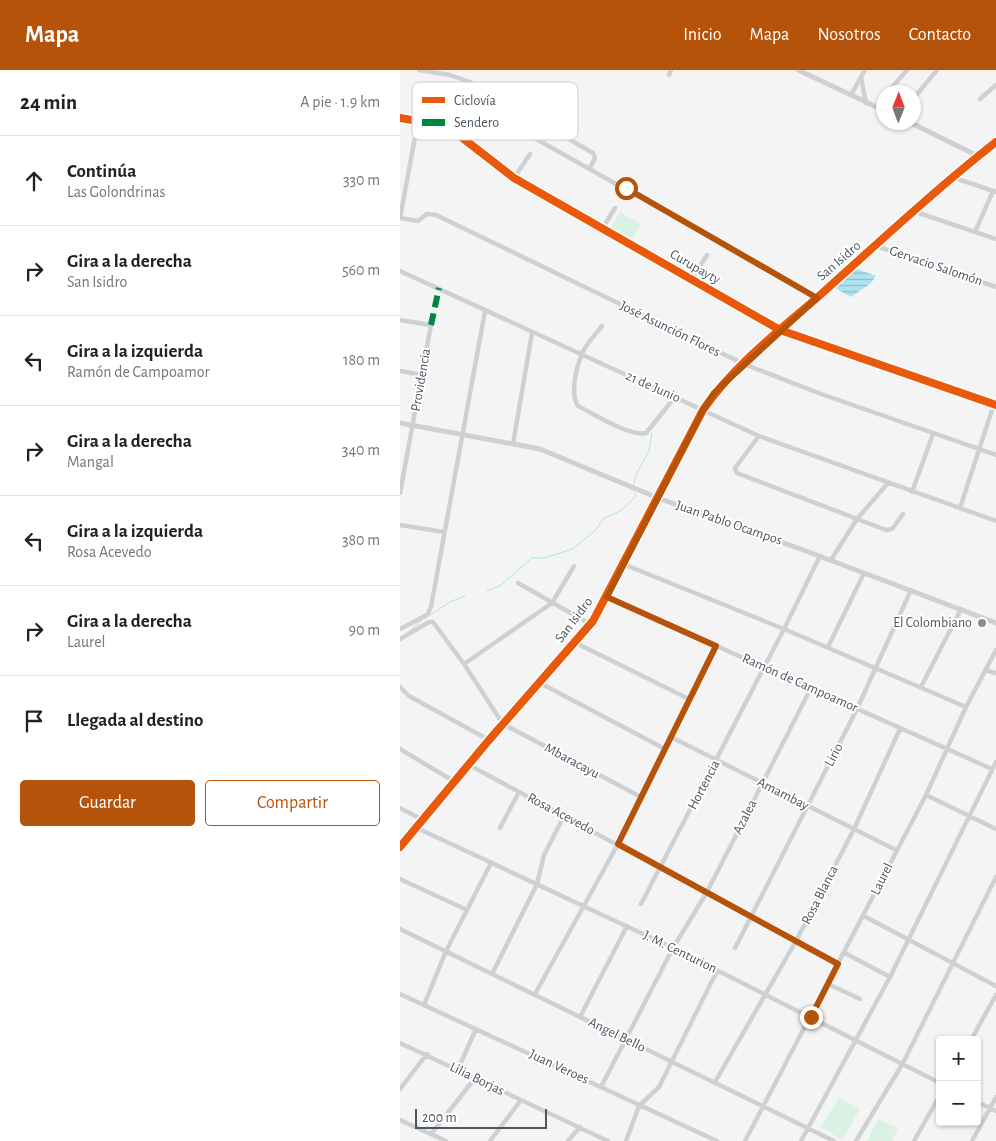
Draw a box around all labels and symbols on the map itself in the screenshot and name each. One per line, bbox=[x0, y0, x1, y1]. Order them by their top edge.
legend bbox=[412, 82, 578, 140]
north arrow bbox=[876, 85, 921, 130]
text: Ciclovía bbox=[454, 94, 497, 108]
text: Sendero bbox=[454, 116, 499, 130]
route start bbox=[615, 177, 638, 200]
street label: San Isidro bbox=[814, 238, 864, 284]
street label: Gervacio Salomón bbox=[888, 244, 984, 288]
street label: Curupayty bbox=[667, 247, 723, 287]
street label: José Asunción Flores bbox=[618, 299, 722, 359]
street label: Providencia bbox=[409, 347, 434, 413]
street label: 21 de Junio bbox=[624, 369, 683, 405]
street label: Juan Pablo Ocampos bbox=[674, 498, 784, 548]
street label: San Isidro bbox=[552, 595, 596, 645]
place label: El Colombiano bbox=[893, 616, 972, 630]
marker: El Colombiano bbox=[976, 617, 988, 629]
street label: Ramón de Campoamor bbox=[740, 651, 860, 715]
street label: Mbaracayu bbox=[542, 741, 602, 781]
street label: Lirio bbox=[822, 741, 846, 769]
street label: Hortencia bbox=[685, 758, 723, 812]
street label: Amambay bbox=[755, 775, 811, 813]
street label: Rosa Acevedo bbox=[525, 790, 597, 838]
street label: Azalea bbox=[730, 797, 760, 837]
street label: Laurel bbox=[868, 861, 896, 897]
street label: Rosa Blanca bbox=[799, 863, 841, 927]
street label: J. M. Centurion bbox=[641, 928, 719, 976]
route end bbox=[800, 1006, 823, 1029]
street label: Angel Bello bbox=[586, 1015, 648, 1055]
street label: Juan Veroes bbox=[527, 1047, 591, 1087]
street label: Lilia Borjas bbox=[447, 1060, 507, 1098]
scale bar bbox=[415, 1106, 548, 1129]

